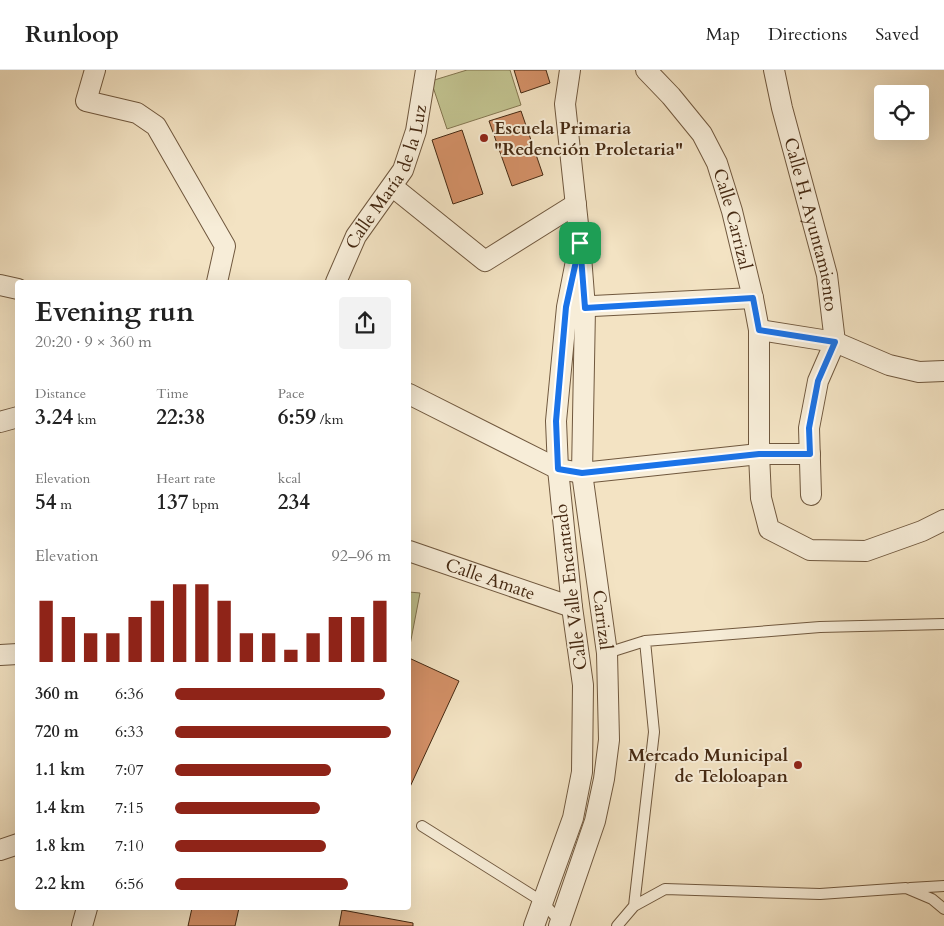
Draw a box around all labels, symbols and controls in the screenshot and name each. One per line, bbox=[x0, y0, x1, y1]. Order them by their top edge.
text: Runloop bbox=[25, 18, 119, 51]
text: Map bbox=[706, 22, 740, 47]
text: Directions bbox=[768, 22, 847, 47]
text: Saved bbox=[875, 22, 919, 47]
map controls bbox=[874, 85, 929, 140]
button: locate bbox=[874, 85, 929, 140]
street label: Calle María de la Luz bbox=[339, 103, 433, 253]
place label: Escuela Primaria "Redención Proletaria" bbox=[494, 116, 683, 162]
marker: Escuela Primaria "Redención Proletaria" bbox=[478, 132, 490, 144]
street label: Calle H. Ayuntamiento bbox=[778, 135, 844, 313]
street label: Calle Carrizal bbox=[707, 165, 758, 273]
pin bbox=[559, 222, 601, 264]
icon: arrive bbox=[566, 229, 594, 257]
text: Evening run bbox=[35, 293, 194, 331]
button: share bbox=[339, 297, 391, 349]
text: 20:20 · 9 × 360 m bbox=[35, 331, 152, 353]
text: Distance bbox=[35, 384, 86, 403]
text: Time bbox=[156, 384, 189, 403]
text: Pace bbox=[278, 384, 305, 403]
text: 3.24 bbox=[35, 403, 73, 432]
text: 22:38 bbox=[156, 403, 205, 432]
text: 6:59 bbox=[278, 403, 316, 432]
text: km bbox=[73, 410, 96, 429]
text: /km bbox=[316, 410, 344, 429]
text: Elevation bbox=[35, 469, 91, 488]
text: Heart rate bbox=[156, 469, 216, 488]
text: kcal bbox=[278, 469, 301, 488]
text: 54 bbox=[35, 488, 57, 517]
text: 137 bbox=[156, 488, 189, 517]
text: 234 bbox=[278, 488, 310, 517]
text: m bbox=[57, 495, 72, 514]
text: bpm bbox=[189, 495, 219, 514]
street label: Calle Valle Encantado bbox=[548, 502, 594, 672]
text: Elevation bbox=[35, 545, 99, 567]
text: 92–96 m bbox=[332, 545, 391, 567]
street label: Calle Amate bbox=[442, 552, 539, 606]
street label: Carrizal bbox=[586, 589, 618, 652]
text: 360 m bbox=[35, 683, 79, 705]
text: 6:36 bbox=[115, 683, 144, 705]
text: 720 m bbox=[35, 721, 79, 743]
text: 6:33 bbox=[115, 721, 144, 743]
place label: Mercado Municipal de Teloloapan bbox=[628, 743, 788, 789]
text: 1.1 km bbox=[35, 759, 85, 781]
text: 7:07 bbox=[115, 759, 144, 781]
marker: Mercado Municipal de Teloloapan bbox=[792, 759, 804, 771]
text: 1.4 km bbox=[35, 797, 85, 819]
text: 7:15 bbox=[115, 797, 144, 819]
text: 1.8 km bbox=[35, 835, 85, 857]
text: 7:10 bbox=[115, 835, 144, 857]
text: 2.2 km bbox=[35, 873, 85, 895]
text: 6:56 bbox=[115, 873, 144, 895]

